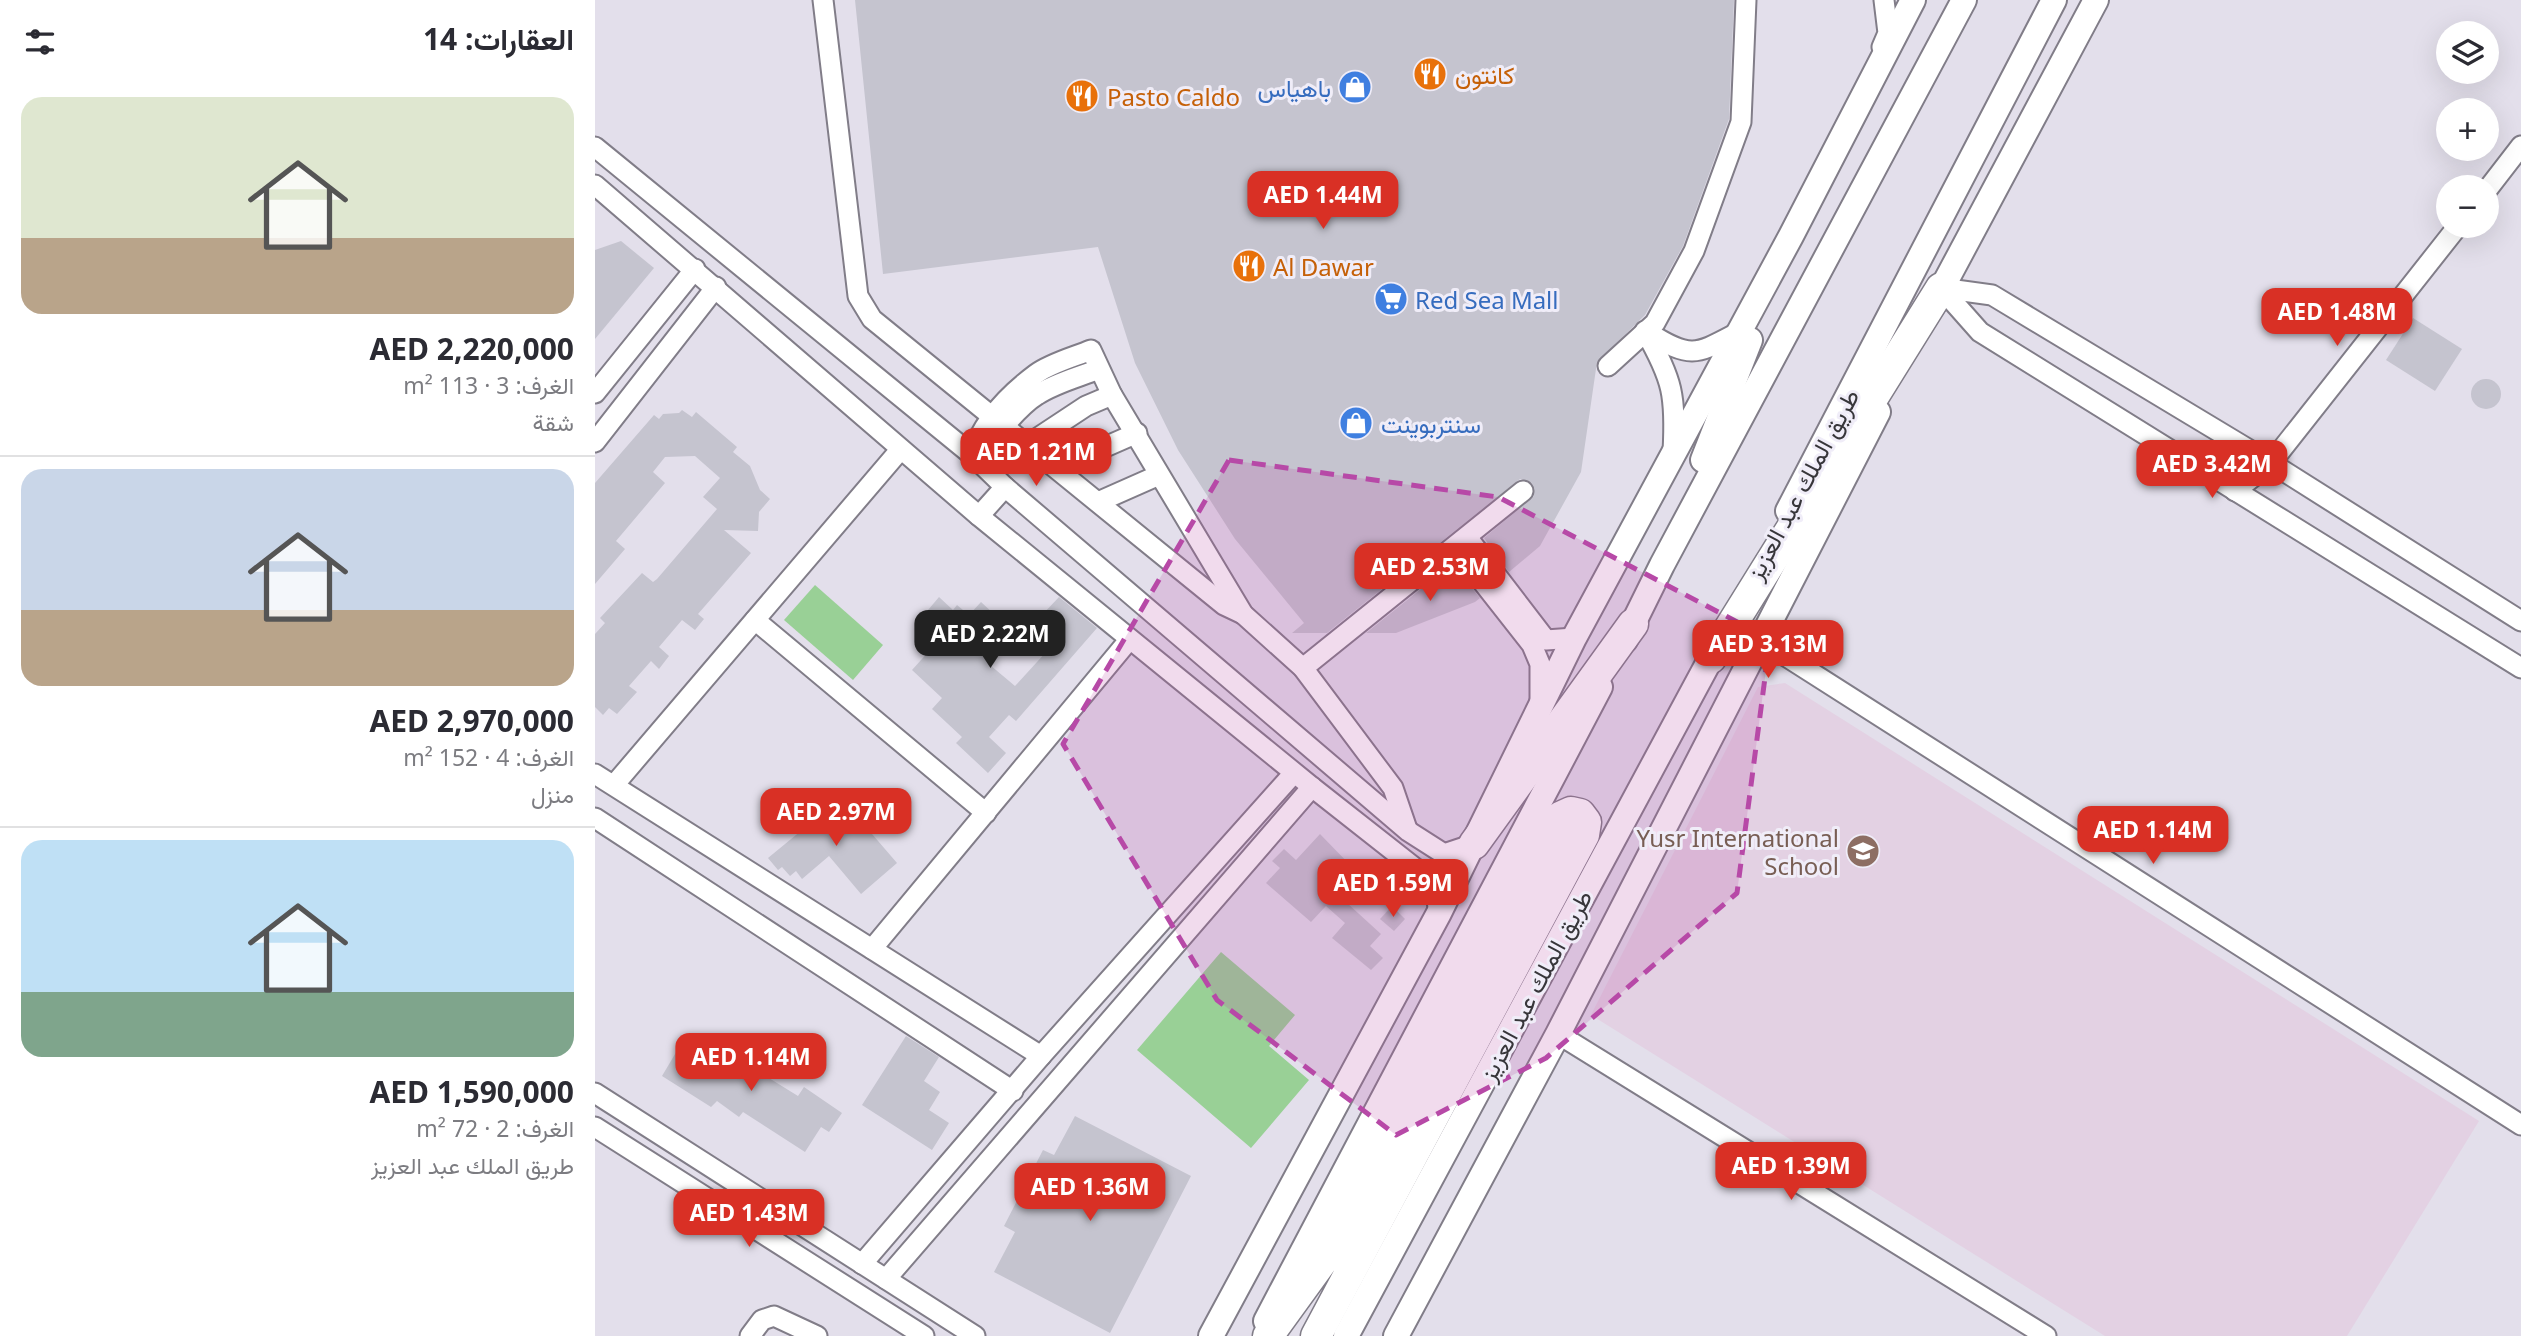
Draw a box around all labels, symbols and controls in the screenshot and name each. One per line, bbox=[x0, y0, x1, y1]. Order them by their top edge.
text: العقارات: 14 bbox=[423, 18, 574, 59]
map controls bbox=[2436, 21, 2499, 238]
button: layers bbox=[2436, 21, 2499, 84]
icon: filters bbox=[21, 23, 59, 61]
restaurant icon: كانتون bbox=[1411, 55, 1449, 93]
place label: كانتون bbox=[1455, 58, 1514, 91]
shop icon: باهياس bbox=[1336, 68, 1374, 106]
place label: باهياس bbox=[1258, 71, 1331, 104]
restaurant icon: Pasto Caldo bbox=[1063, 77, 1101, 115]
place label: Pasto Caldo bbox=[1107, 80, 1240, 113]
button: + bbox=[2436, 98, 2499, 161]
icon: home bbox=[235, 142, 361, 268]
pin: AED 1.44M bbox=[1243, 172, 1403, 231]
button: − bbox=[2436, 175, 2499, 238]
text: AED 1.44M bbox=[1263, 178, 1383, 210]
restaurant icon: Al Dawar bbox=[1230, 247, 1268, 285]
place label: Al Dawar bbox=[1273, 250, 1374, 283]
supermarket icon: Red Sea Mall bbox=[1372, 280, 1410, 318]
place label: Red Sea Mall bbox=[1415, 283, 1559, 316]
pin: AED 1.48M bbox=[2257, 288, 2417, 348]
text: AED 1.48M bbox=[2277, 295, 2397, 327]
text: AED 2,220,000 bbox=[369, 328, 574, 369]
text: الغرف: 3 · 113 m² bbox=[403, 369, 574, 401]
street label: طريق الملك عبد العزيز bbox=[1737, 383, 1866, 586]
shop icon: سنتربوينت bbox=[1337, 404, 1375, 442]
text: شقة bbox=[532, 406, 574, 438]
place label: سنتربوينت bbox=[1381, 407, 1481, 440]
pin: AED 1.21M bbox=[956, 428, 1116, 488]
text: AED 1.21M bbox=[976, 435, 1096, 467]
pin: AED 3.42M bbox=[2132, 440, 2292, 500]
text: AED 3.42M bbox=[2152, 447, 2272, 479]
icon: home bbox=[235, 514, 361, 640]
pin: AED 2.53M bbox=[1350, 544, 1510, 603]
text: AED 2.53M bbox=[1370, 550, 1490, 582]
pin: AED 2.22M bbox=[910, 610, 1070, 670]
text: AED 2.22M bbox=[930, 617, 1050, 649]
pin: AED 3.13M bbox=[1688, 620, 1848, 680]
text: AED 3.13M bbox=[1708, 627, 1828, 659]
text: AED 2,970,000 bbox=[369, 700, 574, 741]
text: الغرف: 4 · 152 m² bbox=[403, 741, 574, 773]
text: منزل bbox=[531, 778, 574, 810]
pin: AED 2.97M bbox=[756, 788, 916, 848]
text: AED 2.97M bbox=[776, 795, 896, 827]
pin: AED 1.14M bbox=[2073, 806, 2233, 866]
text: AED 1.14M bbox=[2093, 813, 2213, 845]
place label: Yusr International School bbox=[1636, 821, 1839, 882]
school or university icon: Yusr International School bbox=[1844, 832, 1882, 870]
pin: AED 1.59M bbox=[1313, 860, 1473, 919]
text: AED 1.59M bbox=[1333, 866, 1453, 898]
street label: طريق الملك عبد العزيز bbox=[1470, 884, 1599, 1087]
icon: home bbox=[235, 885, 361, 1011]
pin: AED 1.14M bbox=[671, 1034, 831, 1093]
text: AED 1.14M bbox=[691, 1040, 811, 1072]
text: AED 1,590,000 bbox=[369, 1071, 574, 1112]
text: الغرف: 2 · 72 m² bbox=[416, 1112, 574, 1144]
pin: AED 1.39M bbox=[1711, 1142, 1871, 1202]
text: طريق الملك عبد العزيز bbox=[371, 1149, 574, 1181]
text: AED 1.39M bbox=[1731, 1149, 1851, 1181]
pin: AED 1.36M bbox=[1010, 1164, 1170, 1223]
text: AED 1.36M bbox=[1030, 1170, 1150, 1202]
pin: AED 1.43M bbox=[669, 1190, 829, 1249]
text: AED 1.43M bbox=[689, 1196, 809, 1228]

